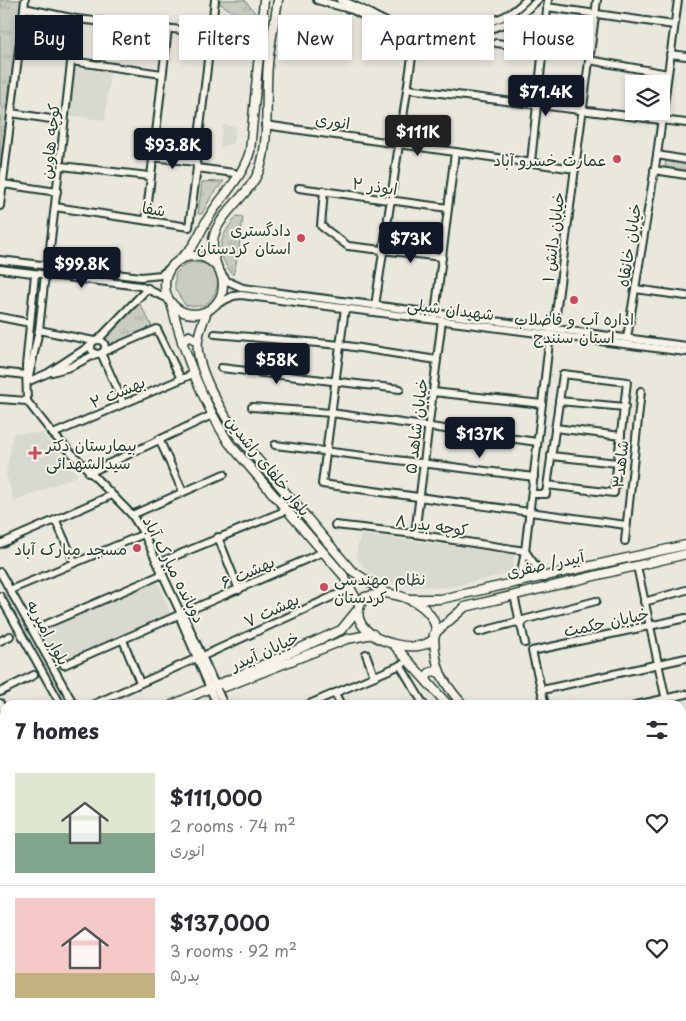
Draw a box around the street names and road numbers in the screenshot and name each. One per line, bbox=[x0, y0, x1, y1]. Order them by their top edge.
street label: کوچه هاوین bbox=[33, 102, 65, 180]
street label: انوری bbox=[314, 106, 352, 134]
street label: ابوذر ۲ bbox=[351, 170, 399, 200]
street label: خیابان دانش ۱ bbox=[535, 191, 569, 283]
street label: شفا bbox=[140, 194, 168, 222]
street label: خیابان خانقاه bbox=[610, 202, 646, 288]
street label: شهیدان شبلی bbox=[406, 291, 496, 325]
street label: بهشت ۲ bbox=[86, 369, 148, 413]
street label: خیابان شاهد ۵ bbox=[397, 377, 433, 475]
street label: بلوار خلفای راشدین bbox=[221, 410, 317, 520]
street label: شاهد۳ bbox=[605, 439, 633, 489]
street label: کوچه بدر ۸ bbox=[394, 507, 470, 541]
street label: دوبانده مبارک آباد bbox=[138, 511, 212, 627]
street label: آبیدر/ صفری bbox=[504, 543, 587, 583]
street label: بهشت ۶ bbox=[216, 548, 278, 594]
street label: بهشت ۷ bbox=[239, 586, 303, 632]
street label: بلوار امیریه bbox=[21, 595, 77, 669]
street label: خیابان حکمت bbox=[561, 600, 651, 642]
street label: خیابان آبیدر bbox=[224, 624, 302, 677]

